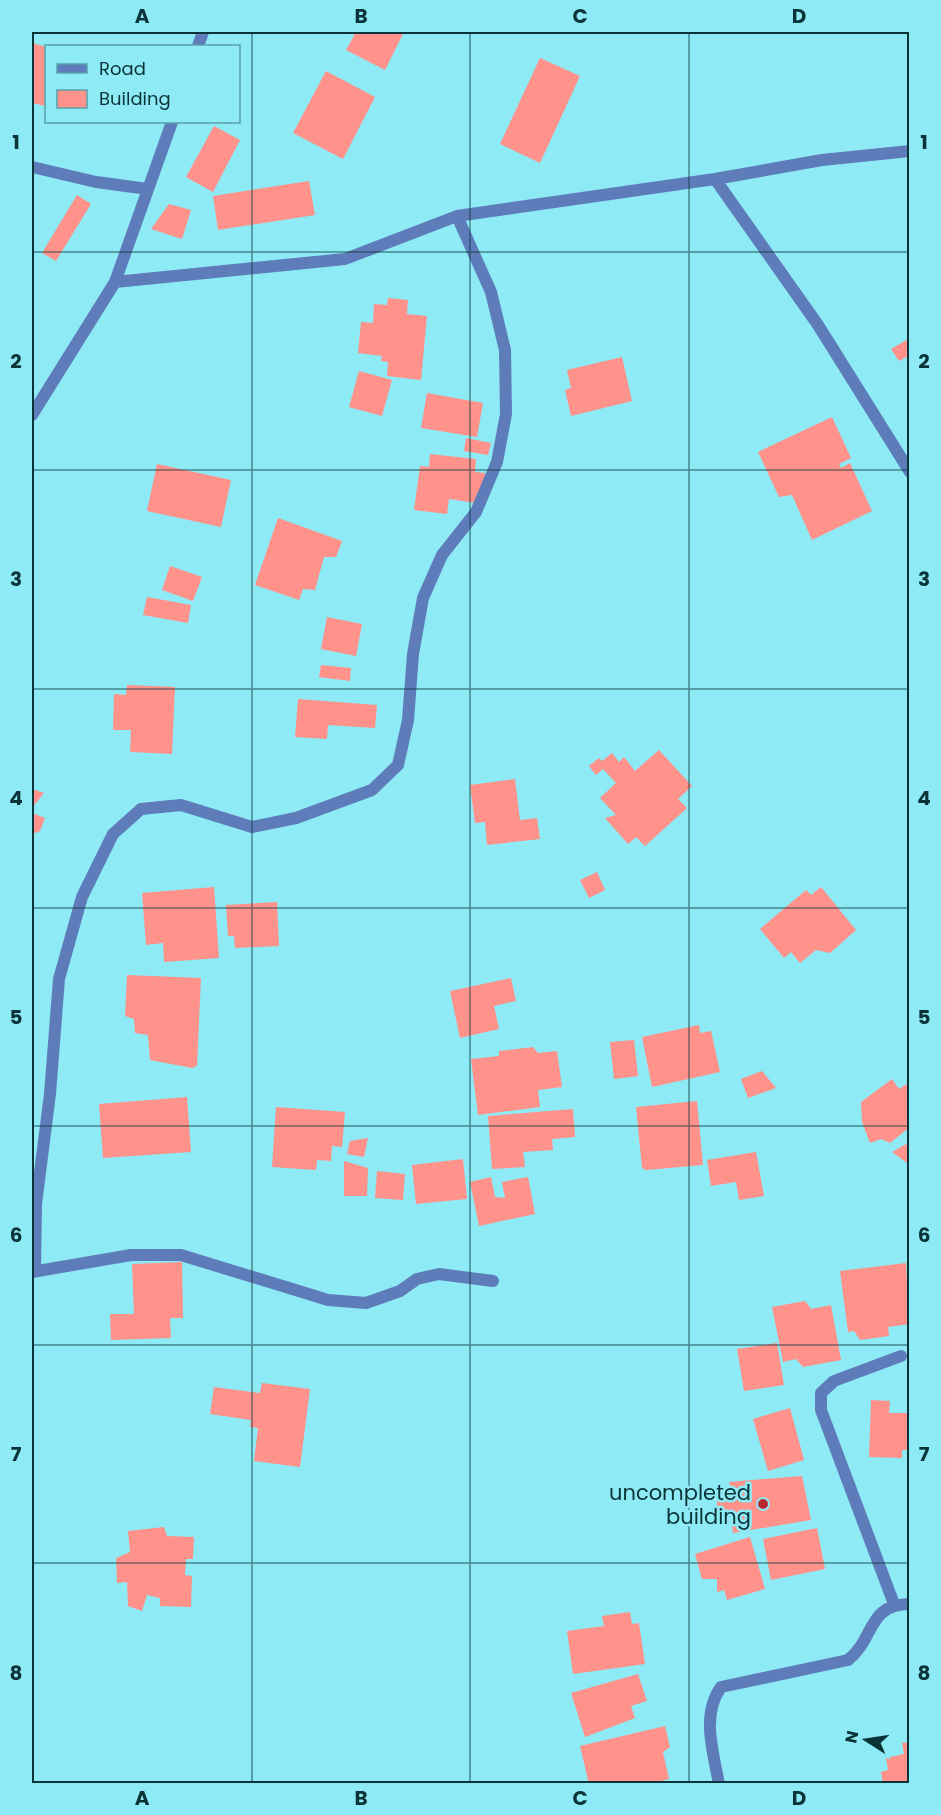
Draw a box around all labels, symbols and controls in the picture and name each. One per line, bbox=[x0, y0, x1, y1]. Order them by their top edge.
text: A bbox=[135, 2, 150, 30]
text: B bbox=[354, 2, 368, 30]
text: C bbox=[572, 2, 588, 30]
text: D bbox=[792, 2, 806, 30]
legend bbox=[45, 45, 240, 123]
text: Road bbox=[99, 56, 146, 81]
text: Building bbox=[99, 86, 171, 111]
text: 1 bbox=[12, 128, 20, 156]
text: 1 bbox=[920, 128, 928, 156]
text: 2 bbox=[10, 347, 22, 375]
text: 2 bbox=[918, 347, 930, 375]
text: 3 bbox=[10, 565, 22, 593]
text: 3 bbox=[918, 565, 930, 593]
text: 4 bbox=[9, 784, 23, 812]
text: 4 bbox=[917, 784, 931, 812]
text: 5 bbox=[10, 1003, 23, 1031]
text: 5 bbox=[918, 1003, 931, 1031]
text: 6 bbox=[10, 1221, 22, 1249]
text: 6 bbox=[918, 1221, 930, 1249]
text: 7 bbox=[11, 1440, 22, 1468]
text: 7 bbox=[919, 1440, 930, 1468]
place label: uncompleted building bbox=[609, 1478, 751, 1531]
marker: uncompleted building bbox=[756, 1497, 770, 1511]
text: 8 bbox=[10, 1659, 22, 1687]
text: 8 bbox=[918, 1659, 930, 1687]
north arrow bbox=[836, 1710, 896, 1770]
text: N bbox=[839, 1729, 864, 1745]
text: A bbox=[135, 1784, 150, 1812]
text: B bbox=[354, 1784, 368, 1812]
text: C bbox=[572, 1784, 588, 1812]
text: D bbox=[792, 1784, 806, 1812]

